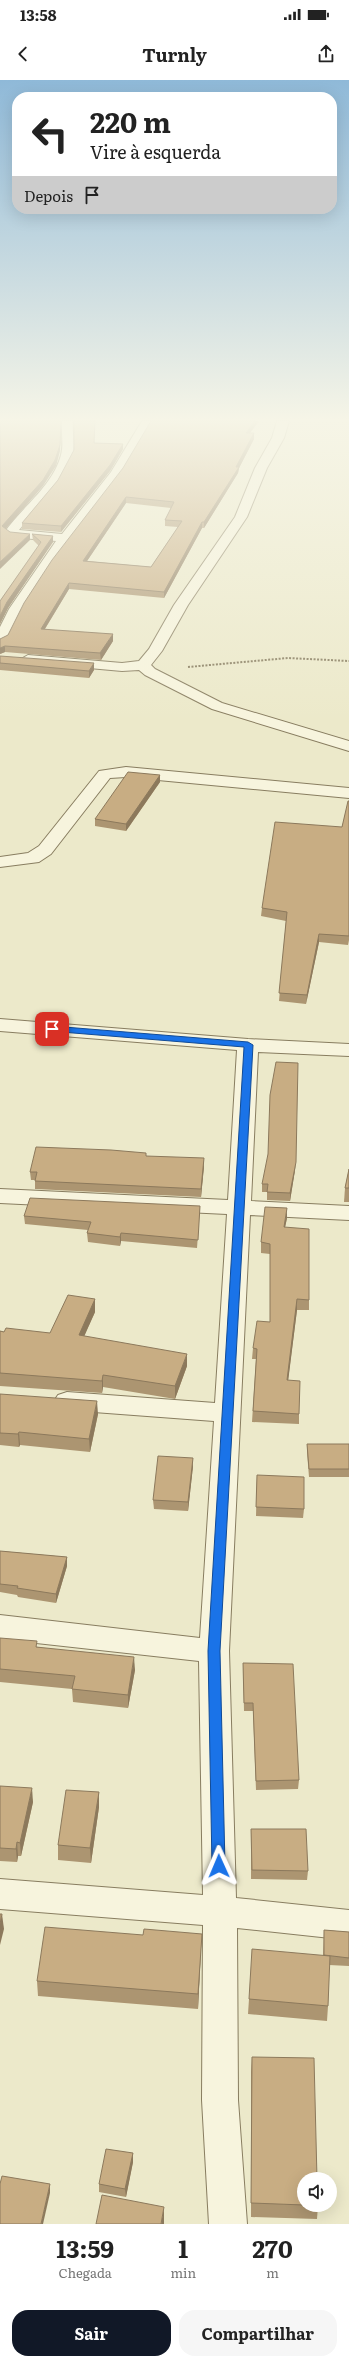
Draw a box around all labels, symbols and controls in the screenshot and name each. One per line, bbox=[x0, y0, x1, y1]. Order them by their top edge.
text: 13:58 bbox=[20, 3, 57, 26]
text: Turnly bbox=[142, 41, 207, 68]
icon: back bbox=[12, 43, 34, 65]
icon: share bbox=[315, 43, 337, 65]
text: 220 m bbox=[90, 100, 171, 142]
icon: left bbox=[24, 108, 76, 160]
text: Vire à esquerda bbox=[90, 138, 221, 165]
text: Depois bbox=[24, 184, 73, 207]
icon: arrive bbox=[81, 184, 103, 206]
pin bbox=[35, 1012, 69, 1046]
icon: arrive bbox=[41, 1018, 63, 1040]
position arrow bbox=[198, 1845, 240, 1887]
map controls bbox=[297, 2172, 337, 2212]
button: sound bbox=[297, 2172, 337, 2212]
text: 13:59 bbox=[56, 2230, 114, 2265]
text: 1 bbox=[178, 2230, 188, 2265]
text: 270 bbox=[252, 2230, 293, 2265]
text: Chegada bbox=[59, 2263, 112, 2282]
text: min bbox=[170, 2263, 196, 2282]
text: m bbox=[266, 2263, 279, 2282]
button: Sair bbox=[12, 2310, 171, 2356]
button: Compartilhar bbox=[179, 2310, 337, 2356]

